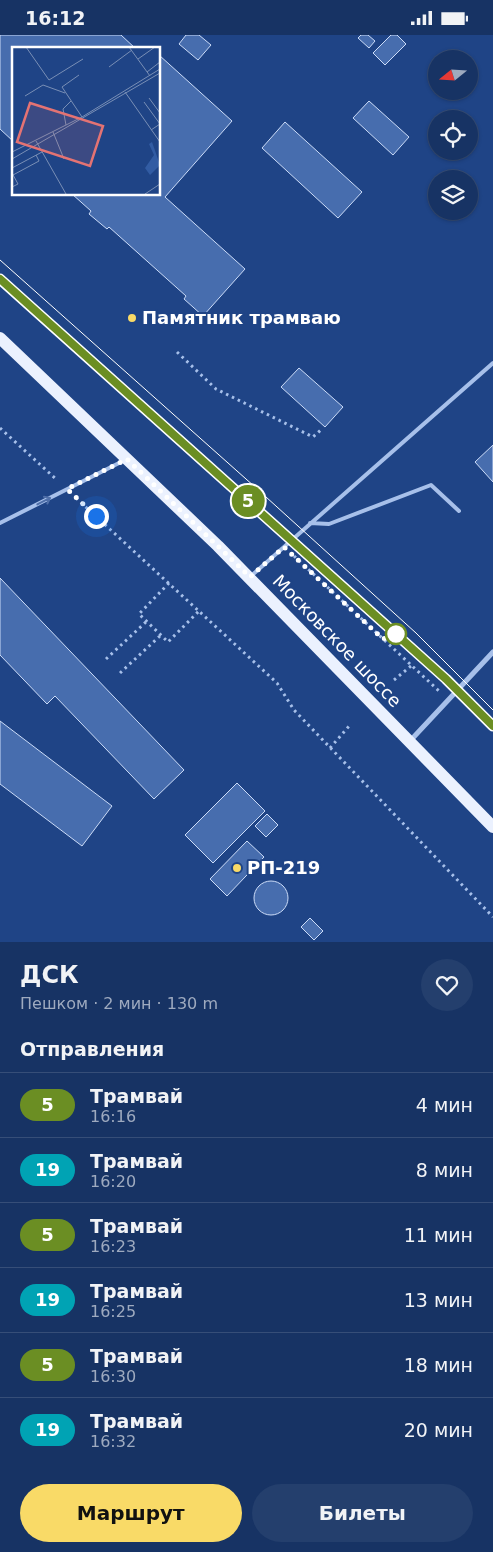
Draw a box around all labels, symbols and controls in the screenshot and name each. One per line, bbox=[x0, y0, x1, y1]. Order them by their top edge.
text: 16:12 bbox=[25, 7, 85, 29]
inset map bbox=[12, 47, 160, 195]
north arrow bbox=[428, 50, 478, 100]
map controls bbox=[428, 50, 478, 220]
button: locate bbox=[428, 110, 478, 160]
button: layers bbox=[428, 170, 478, 220]
place label: Памятник трамваю bbox=[142, 307, 341, 328]
marker: Памятник трамваю bbox=[126, 312, 138, 324]
line badge: 5 bbox=[232, 485, 264, 517]
text: 5 bbox=[242, 490, 254, 511]
one-way arrow bbox=[36, 496, 51, 506]
your location bbox=[84, 504, 109, 529]
street label: Московское шоссе bbox=[269, 570, 406, 711]
unlabelled marker bbox=[385, 623, 407, 645]
place label: РП-219 bbox=[247, 857, 320, 878]
marker: РП-219 bbox=[231, 862, 243, 874]
button: heart bbox=[421, 959, 473, 1011]
text: ДСК bbox=[20, 961, 79, 989]
text: Пешком · 2 мин · 130 m bbox=[20, 994, 218, 1013]
text: Отправления bbox=[20, 1038, 164, 1060]
text: Трамвай bbox=[90, 1085, 183, 1107]
text: 5 bbox=[41, 1094, 54, 1115]
text: 4 мин bbox=[416, 1094, 473, 1116]
text: 16:16 bbox=[90, 1107, 136, 1126]
text: Трамвай bbox=[90, 1150, 183, 1172]
text: 19 bbox=[35, 1159, 60, 1180]
text: 8 мин bbox=[416, 1159, 473, 1181]
text: 16:20 bbox=[90, 1172, 136, 1191]
text: Трамвай bbox=[90, 1215, 183, 1237]
text: 5 bbox=[41, 1224, 54, 1245]
text: 11 мин bbox=[404, 1224, 473, 1246]
text: 16:23 bbox=[90, 1237, 136, 1256]
text: Трамвай bbox=[90, 1280, 183, 1302]
text: 19 bbox=[35, 1289, 60, 1310]
text: 13 мин bbox=[404, 1289, 473, 1311]
text: 16:25 bbox=[90, 1302, 136, 1321]
text: Трамвай bbox=[90, 1345, 183, 1367]
text: 5 bbox=[41, 1354, 54, 1375]
text: 18 мин bbox=[404, 1354, 473, 1376]
text: 16:30 bbox=[90, 1367, 136, 1386]
text: Трамвай bbox=[90, 1410, 183, 1432]
text: 19 bbox=[35, 1419, 60, 1440]
text: 20 мин bbox=[404, 1419, 473, 1441]
text: 16:32 bbox=[90, 1432, 136, 1451]
button: Маршрут bbox=[20, 1484, 242, 1542]
button: Билеты bbox=[252, 1484, 473, 1542]

